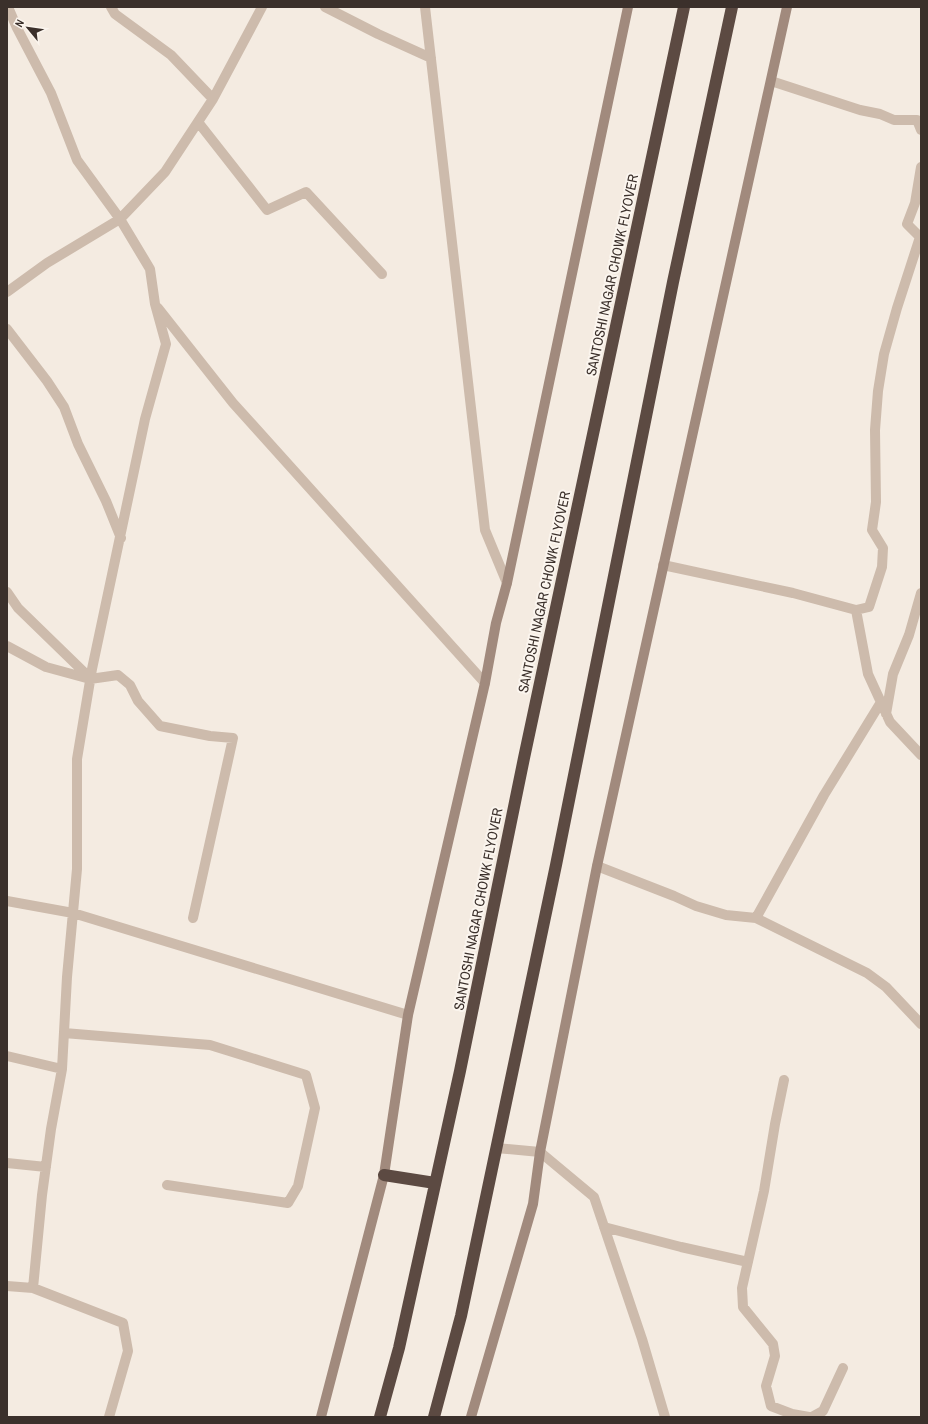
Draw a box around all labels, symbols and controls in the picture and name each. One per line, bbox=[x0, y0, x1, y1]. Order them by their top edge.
north arrow bbox=[8, 8, 48, 48]
text: N bbox=[12, 17, 27, 29]
street label: SANTOSHI NAGAR CHOWK FLYOVER bbox=[582, 173, 642, 377]
street label: SANTOSHI NAGAR CHOWK FLYOVER bbox=[514, 490, 574, 694]
street label: SANTOSHI NAGAR CHOWK FLYOVER bbox=[450, 806, 506, 1012]

